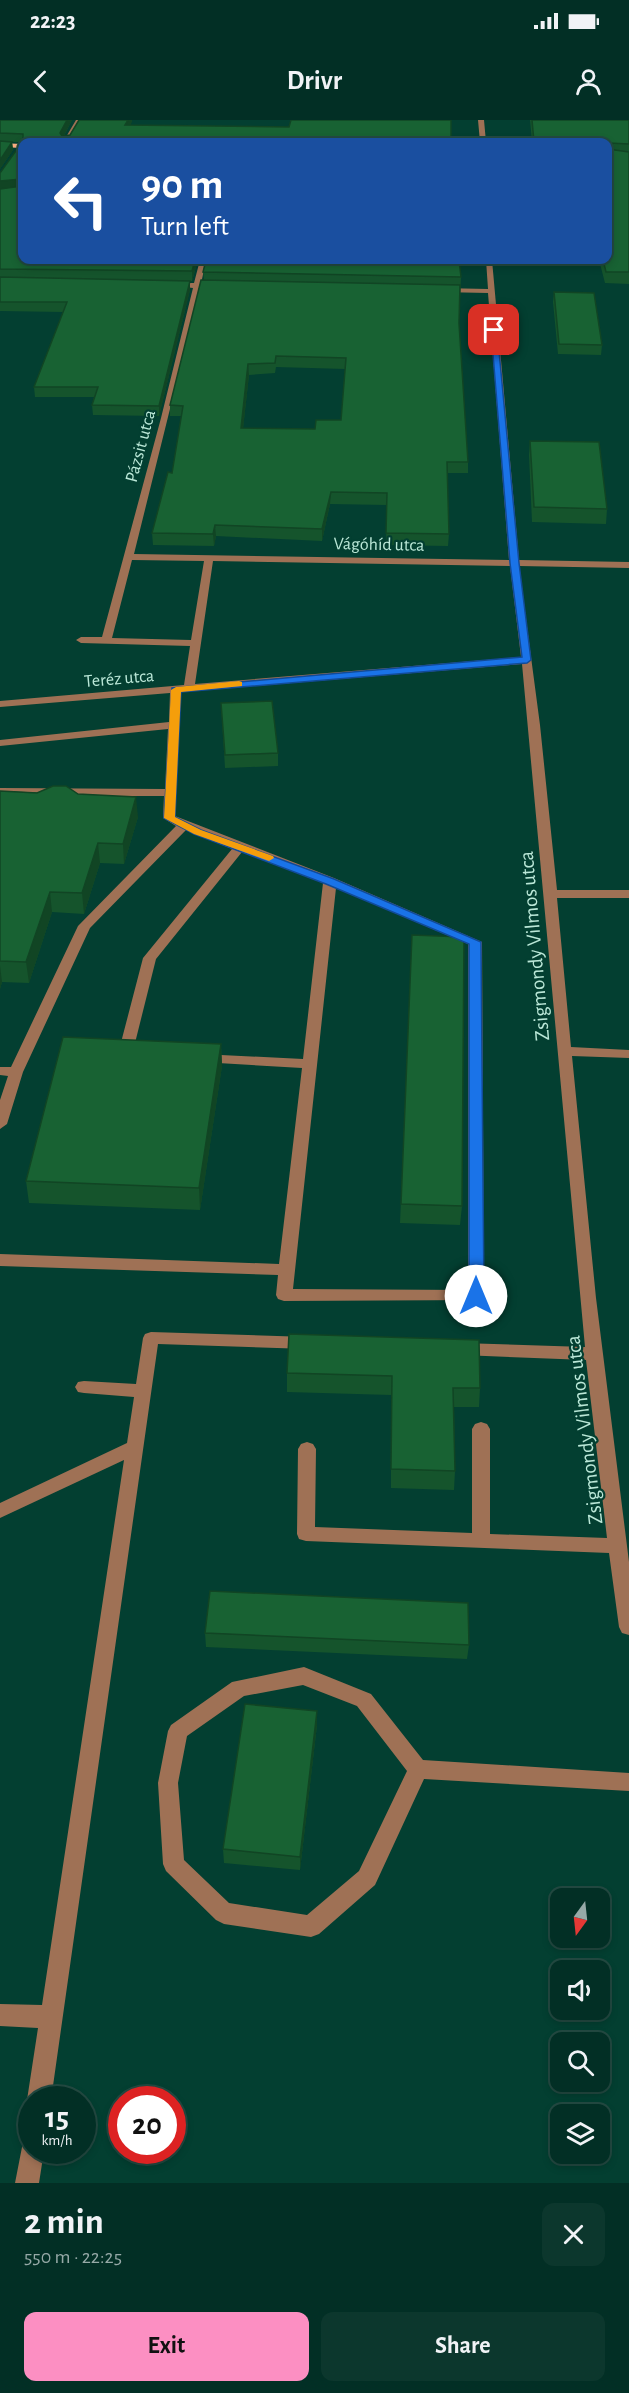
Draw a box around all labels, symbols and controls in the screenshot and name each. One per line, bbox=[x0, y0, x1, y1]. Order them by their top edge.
text: 22:23 bbox=[30, 10, 76, 32]
icon: back bbox=[24, 65, 57, 98]
icon: person bbox=[572, 65, 605, 98]
text: Drivr bbox=[287, 67, 342, 94]
icon: left bbox=[42, 162, 120, 240]
text: 90 m bbox=[141, 164, 223, 206]
text: Turn left bbox=[141, 213, 229, 240]
pin bbox=[468, 304, 519, 355]
icon: arrive bbox=[477, 313, 510, 346]
street label: Pázsit utca bbox=[123, 408, 159, 484]
street label: Vágóhíd utca bbox=[333, 535, 425, 555]
street label: Teréz utca bbox=[83, 667, 155, 691]
street label: Zsigmondy Vilmos utca bbox=[516, 850, 553, 1042]
position arrow bbox=[444, 1264, 508, 1328]
street label: Zsigmondy Vilmos utca bbox=[562, 1334, 607, 1526]
north arrow bbox=[550, 1888, 610, 1948]
map controls bbox=[550, 1888, 610, 2164]
button: sound bbox=[550, 1960, 610, 2020]
button: search bbox=[550, 2032, 610, 2092]
speed limit sign: 20 bbox=[108, 2086, 186, 2164]
text: 15 bbox=[45, 2103, 69, 2133]
button: layers bbox=[550, 2104, 610, 2164]
text: km/h bbox=[42, 2133, 72, 2148]
button: close bbox=[542, 2203, 605, 2266]
text: 2 min bbox=[24, 2204, 104, 2240]
text: 550 m · 22:25 bbox=[24, 2247, 122, 2267]
button: Exit bbox=[24, 2312, 309, 2381]
button: Share bbox=[321, 2312, 605, 2381]

